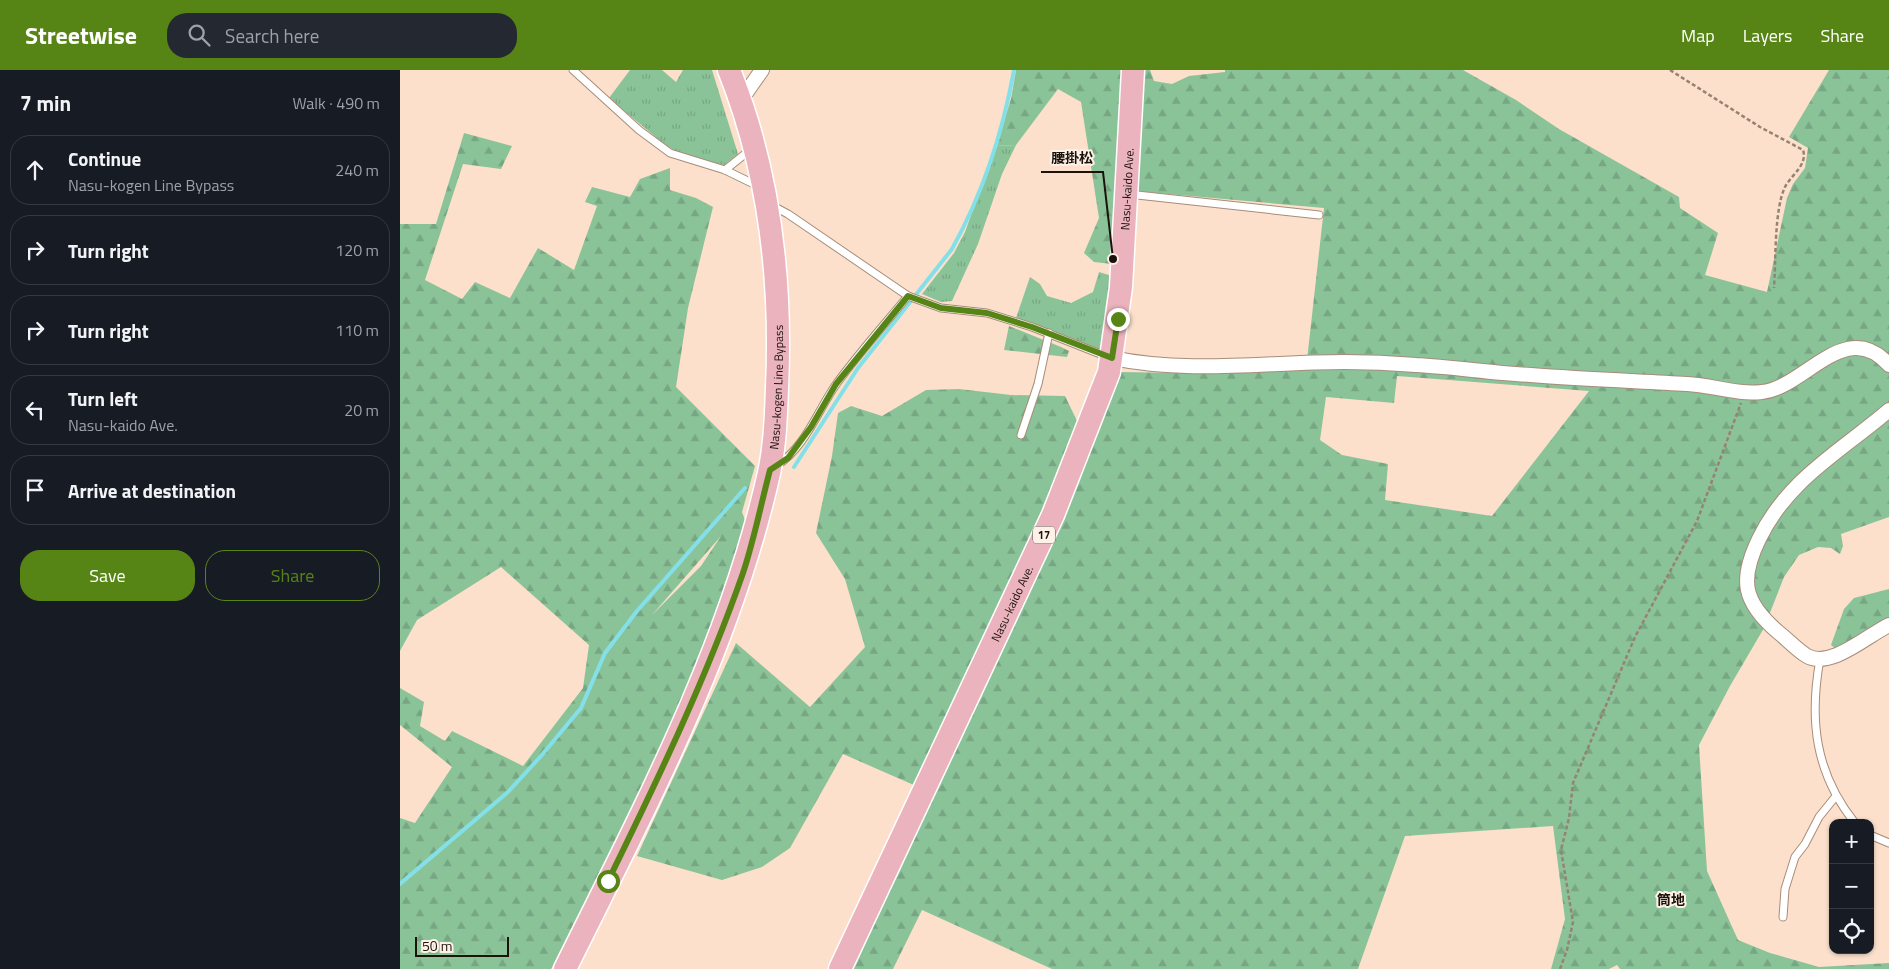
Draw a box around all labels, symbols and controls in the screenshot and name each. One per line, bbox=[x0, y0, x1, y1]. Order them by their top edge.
search box bbox=[167, 13, 517, 58]
text: Streetwise bbox=[25, 17, 137, 53]
icon: search bbox=[185, 21, 213, 49]
text: Search here bbox=[225, 21, 319, 50]
text: Map bbox=[1681, 22, 1715, 49]
text: Layers bbox=[1743, 22, 1792, 49]
text: Share bbox=[1820, 22, 1864, 49]
text: 7 min bbox=[20, 87, 71, 119]
text: Walk · 490 m bbox=[292, 91, 380, 115]
callout: 腰掛松 bbox=[1041, 143, 1103, 172]
text: Continue bbox=[68, 144, 141, 173]
text: 腰掛松 bbox=[1051, 147, 1093, 168]
street label: Nasu-kaido Ave. bbox=[1115, 147, 1138, 231]
icon: ahead bbox=[21, 156, 49, 184]
text: 240 m bbox=[335, 158, 379, 182]
text: Nasu-kogen Line Bypass bbox=[68, 173, 234, 197]
icon: right bbox=[21, 236, 49, 264]
text: Turn right bbox=[68, 236, 149, 265]
text: 120 m bbox=[335, 238, 379, 262]
route end bbox=[1107, 308, 1130, 331]
icon: right bbox=[21, 316, 49, 344]
text: Turn right bbox=[68, 316, 149, 345]
text: 110 m bbox=[335, 318, 379, 342]
street label: Nasu-kogen Line Bypass bbox=[764, 324, 788, 451]
text: Turn left bbox=[68, 384, 138, 413]
icon: left bbox=[21, 396, 49, 424]
text: 20 m bbox=[344, 398, 379, 422]
text: Nasu-kaido Ave. bbox=[68, 413, 178, 437]
icon: arrive bbox=[21, 476, 49, 504]
text: Arrive at destination bbox=[68, 476, 236, 505]
road number: 17 bbox=[1033, 526, 1055, 544]
button: Save bbox=[20, 550, 195, 601]
button: Share bbox=[205, 550, 380, 601]
street label: Nasu-kaido Ave. bbox=[986, 562, 1038, 645]
map controls bbox=[1829, 819, 1874, 954]
button: + bbox=[1829, 819, 1874, 864]
button: − bbox=[1829, 864, 1874, 909]
route start bbox=[597, 870, 620, 893]
district label: 筒地 bbox=[1657, 889, 1685, 910]
button: locate bbox=[1829, 909, 1874, 954]
scale bar bbox=[415, 934, 509, 957]
text: 50 m bbox=[422, 935, 452, 956]

